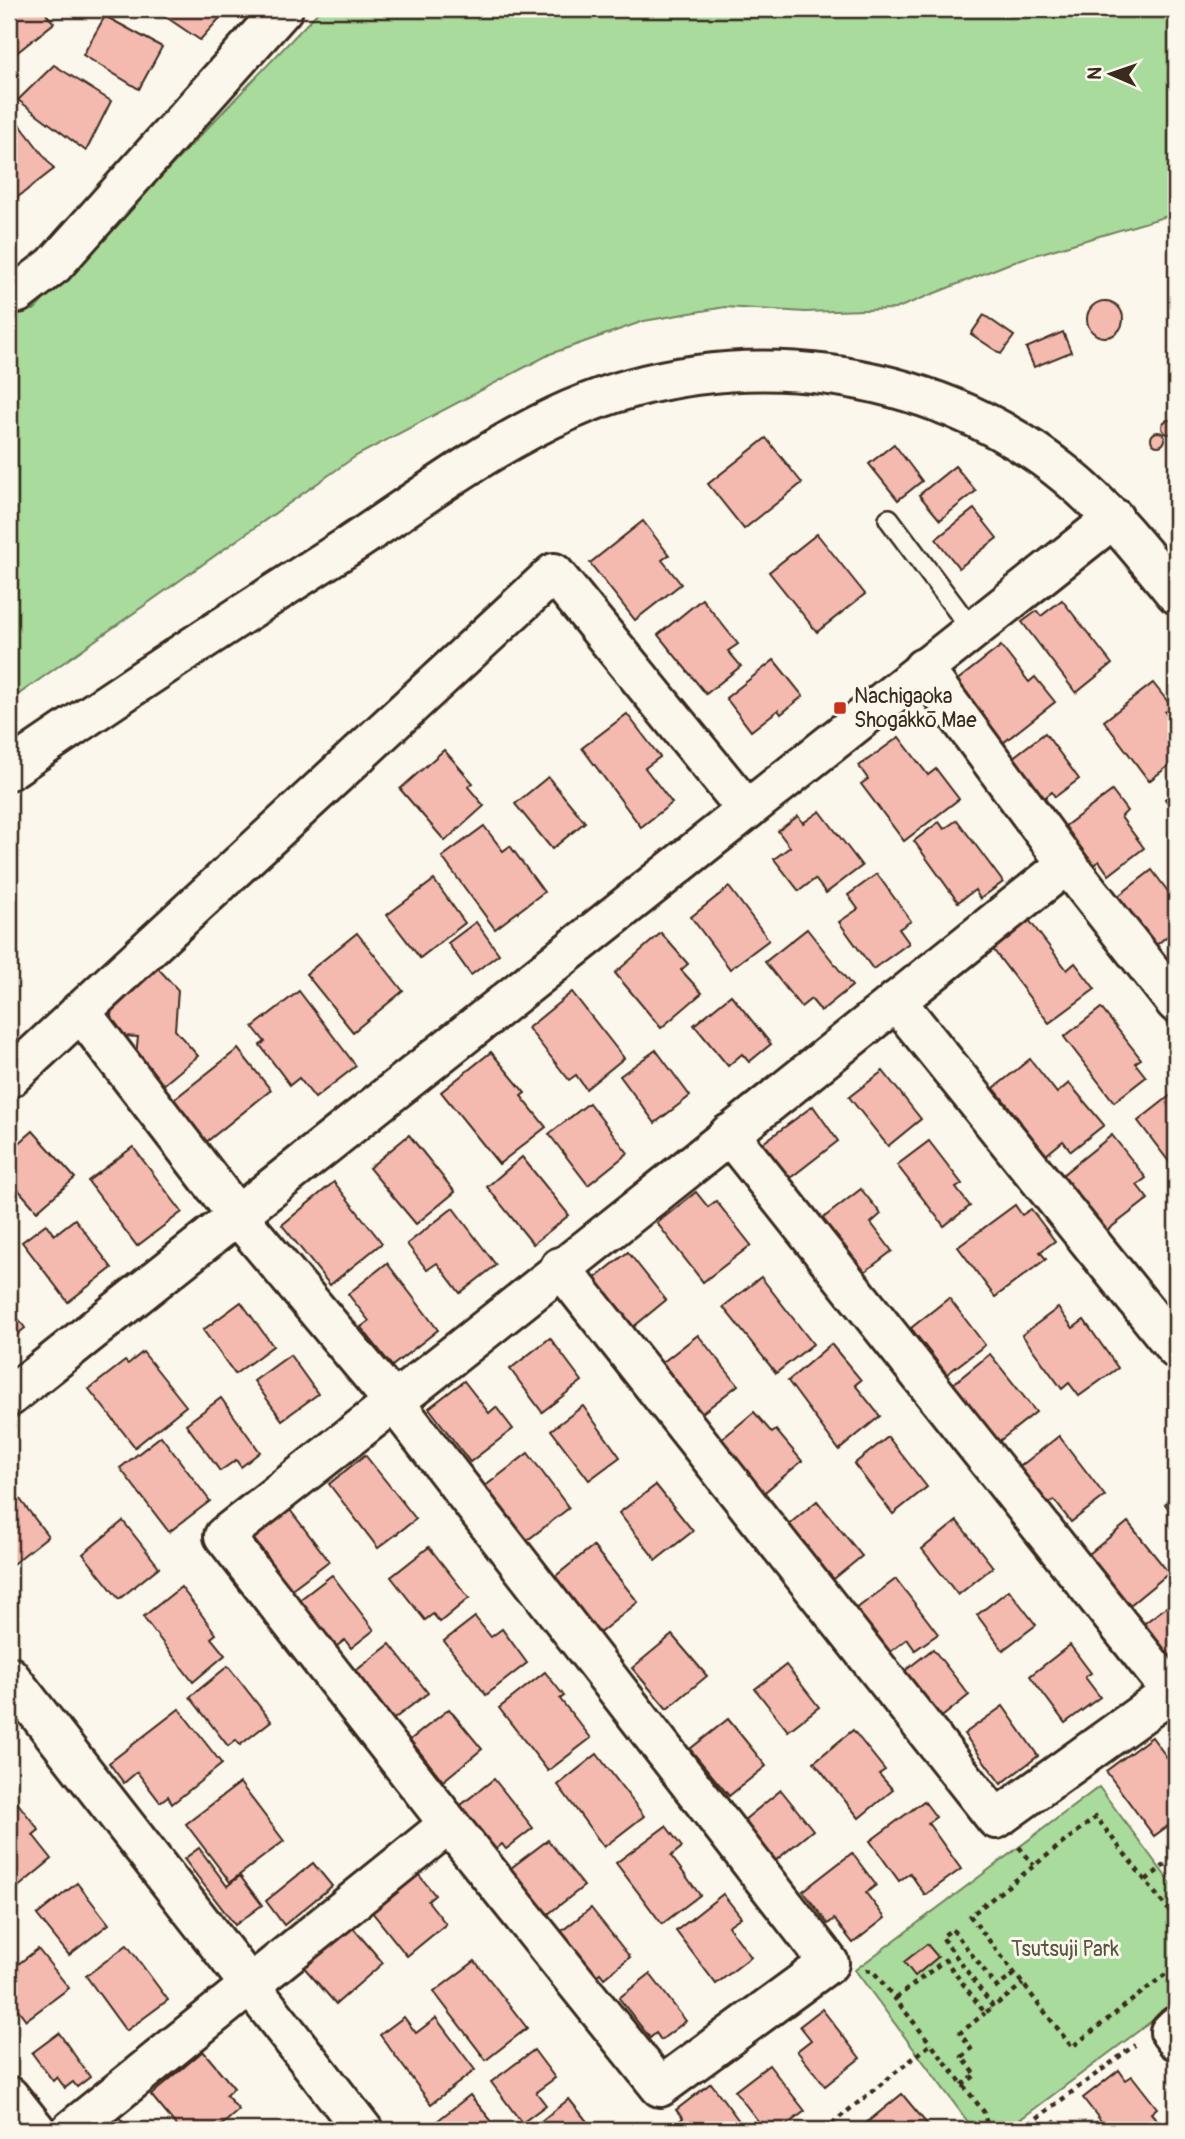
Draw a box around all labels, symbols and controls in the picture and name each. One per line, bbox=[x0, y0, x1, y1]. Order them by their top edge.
north arrow bbox=[1076, 38, 1146, 108]
text: N bbox=[1083, 66, 1107, 80]
place label: Nachigaoka Shogakkō Mae bbox=[854, 683, 977, 734]
marker: Nachigaoka Shogakkō Mae bbox=[832, 700, 848, 716]
park label: Tsutsuji Park bbox=[1011, 1936, 1119, 1963]

